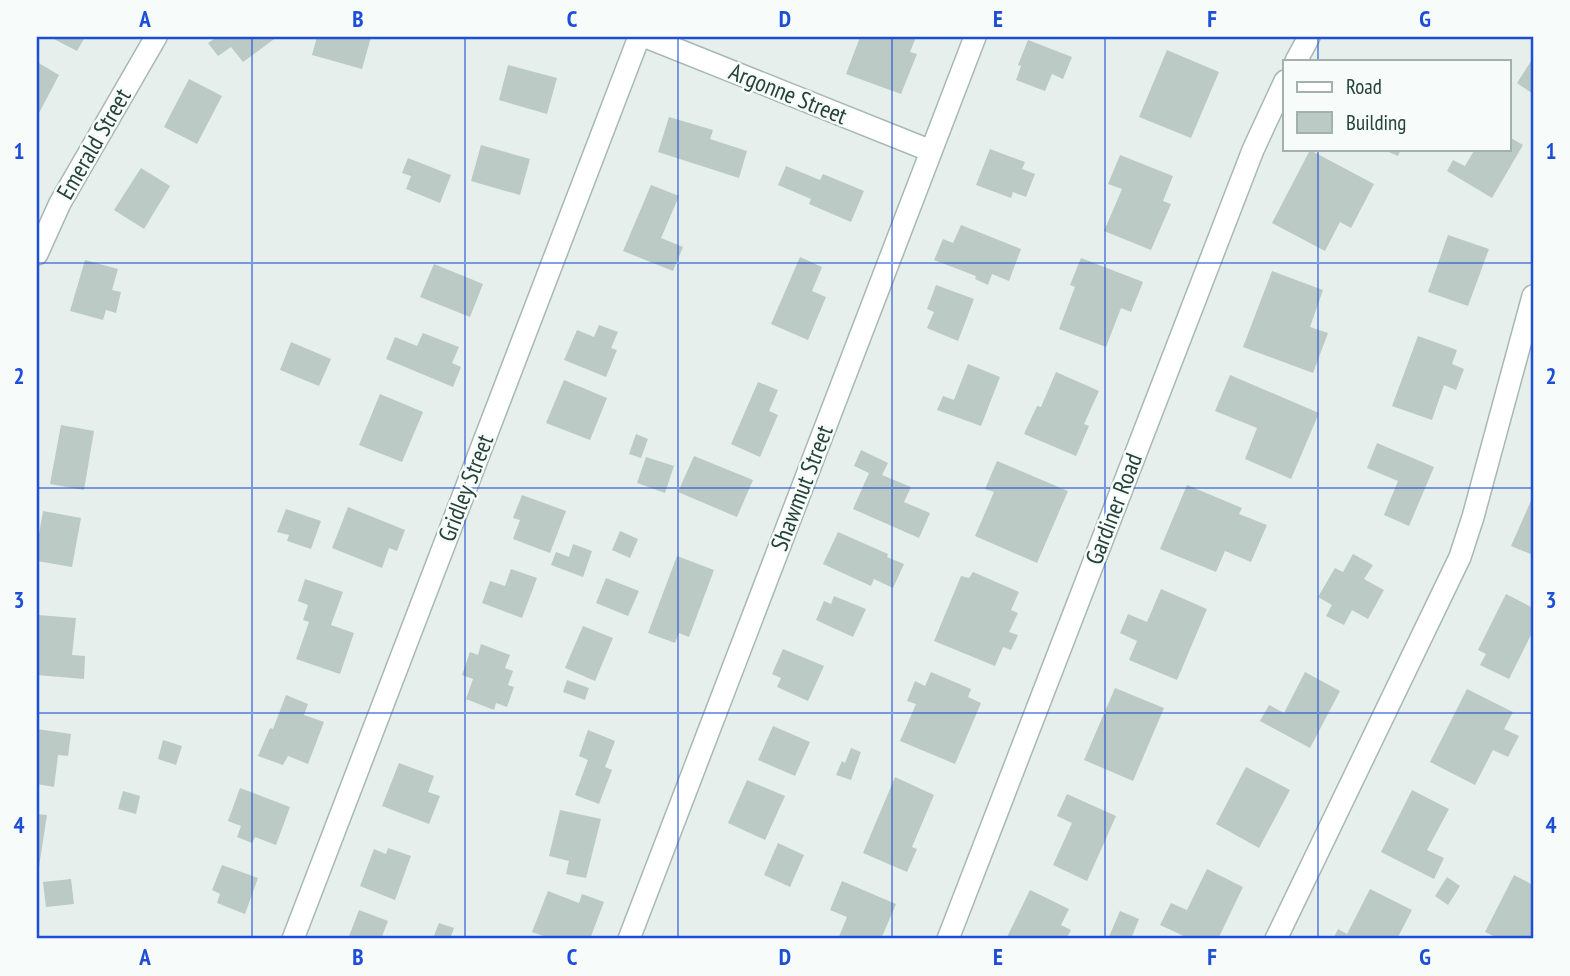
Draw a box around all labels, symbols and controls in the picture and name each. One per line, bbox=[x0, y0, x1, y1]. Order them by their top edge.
text: A bbox=[138, 4, 151, 33]
text: B bbox=[352, 4, 364, 33]
text: C bbox=[567, 4, 578, 33]
text: D bbox=[779, 4, 791, 33]
text: E bbox=[993, 4, 1003, 33]
text: F bbox=[1207, 4, 1217, 33]
text: G bbox=[1419, 4, 1431, 33]
street label: Argonne Street bbox=[725, 56, 852, 131]
legend bbox=[1283, 60, 1510, 150]
text: Road bbox=[1346, 73, 1382, 100]
street label: Emerald Street bbox=[49, 82, 138, 205]
text: Building bbox=[1346, 109, 1406, 136]
text: 1 bbox=[14, 136, 25, 165]
text: 1 bbox=[1546, 136, 1557, 165]
text: 2 bbox=[14, 361, 25, 390]
text: 2 bbox=[1546, 361, 1557, 390]
street label: Shawmut Street bbox=[763, 420, 840, 555]
street label: Gridley Street bbox=[431, 430, 500, 546]
street label: Gardiner Road bbox=[1078, 449, 1149, 569]
text: 3 bbox=[14, 585, 25, 614]
text: 3 bbox=[1546, 585, 1557, 614]
text: 4 bbox=[14, 810, 25, 839]
text: 4 bbox=[1546, 810, 1557, 839]
text: A bbox=[138, 942, 151, 971]
text: B bbox=[352, 942, 364, 971]
text: C bbox=[567, 942, 578, 971]
text: D bbox=[779, 942, 791, 971]
text: E bbox=[993, 942, 1003, 971]
text: F bbox=[1207, 942, 1217, 971]
text: G bbox=[1419, 942, 1431, 971]

